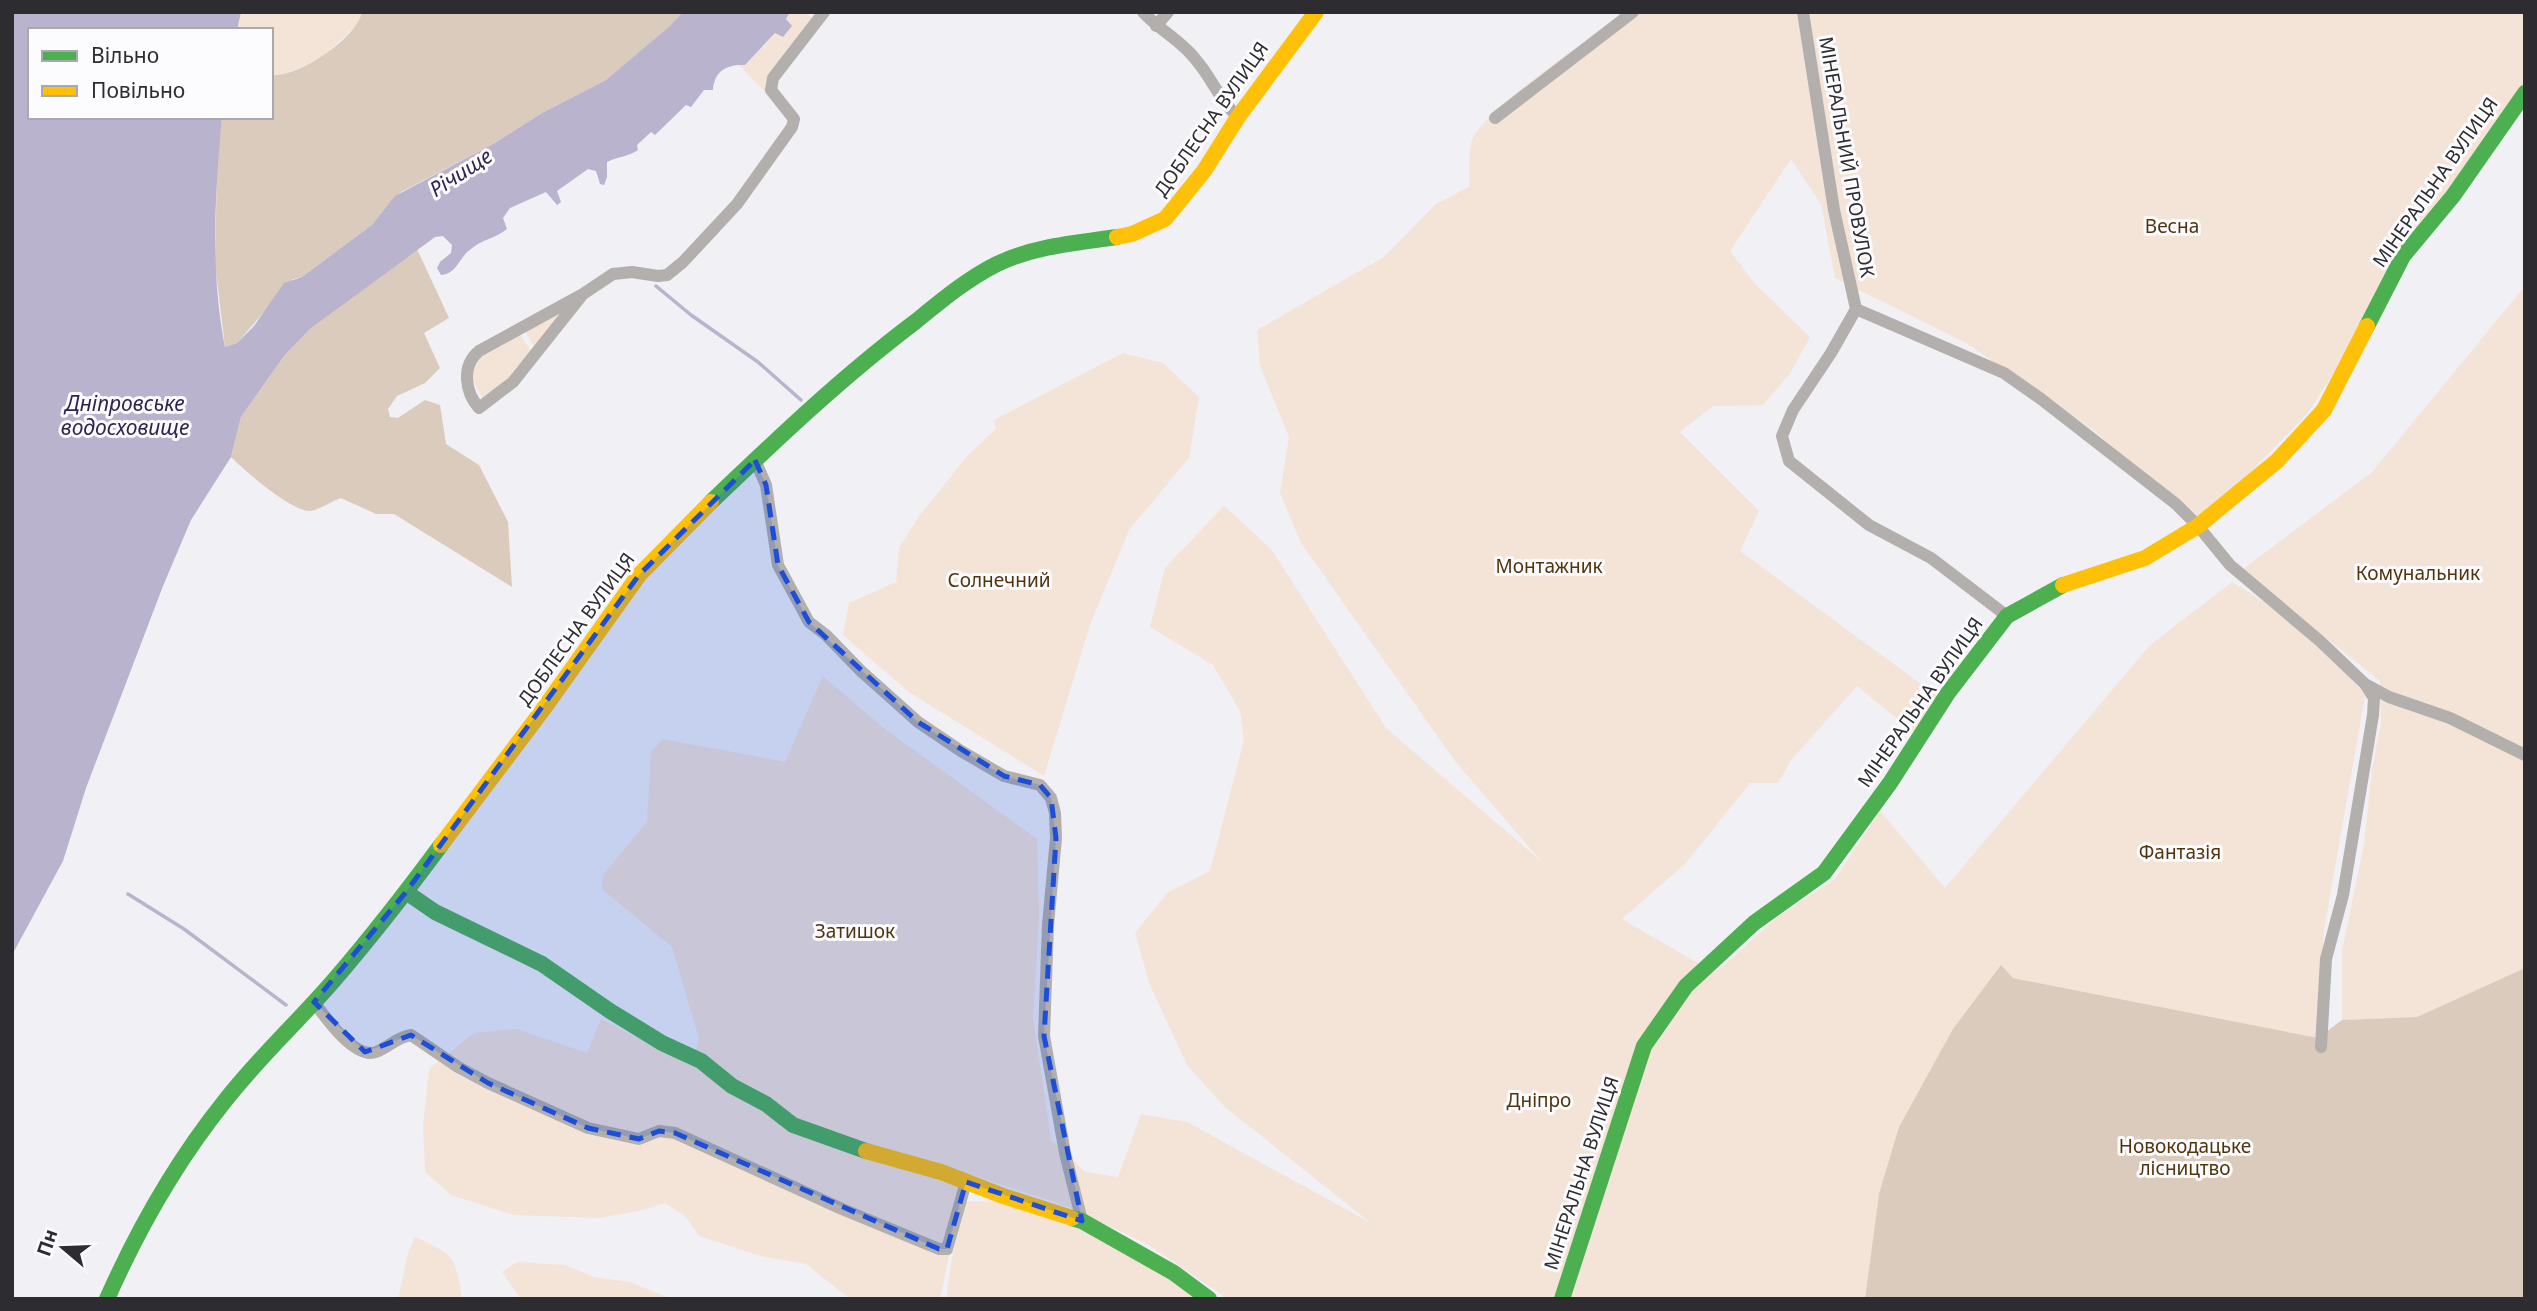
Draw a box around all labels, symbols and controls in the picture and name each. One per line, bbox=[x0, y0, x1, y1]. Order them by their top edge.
legend bbox=[28, 28, 273, 119]
street label: МІНЕРАЛЬНИЙ ПРОВУЛОК bbox=[1813, 34, 1881, 280]
street label: ДОБЛЕСНА ВУЛИЦЯ bbox=[1148, 36, 1274, 202]
text: Вільно bbox=[91, 41, 159, 69]
text: Повільно bbox=[91, 76, 185, 104]
street label: МІНЕРАЛЬНА ВУЛИЦЯ bbox=[2366, 92, 2504, 272]
water label: Річище bbox=[424, 141, 497, 203]
park label: Весна bbox=[2145, 213, 2199, 239]
water label: Дніпровське водосховище bbox=[61, 389, 189, 441]
street label: ДОБЛЕСНА ВУЛИЦЯ bbox=[512, 547, 640, 711]
park label: Монтажник bbox=[1495, 553, 1603, 579]
park label: Комунальник bbox=[2356, 560, 2480, 586]
park label: Солнечний bbox=[948, 567, 1051, 593]
street label: МІНЕРАЛЬНА ВУЛИЦЯ bbox=[1851, 612, 1989, 792]
park label: Фантазія bbox=[2139, 839, 2221, 865]
park label: Затишок bbox=[815, 918, 895, 944]
street label: МІНЕРАЛЬНА ВУЛИЦЯ bbox=[1537, 1073, 1625, 1273]
park label: Дніпро bbox=[1507, 1087, 1571, 1113]
park label: Новокодацьке лісництво bbox=[2119, 1133, 2251, 1181]
north arrow bbox=[28, 1213, 98, 1283]
text: Пн bbox=[30, 1225, 64, 1259]

